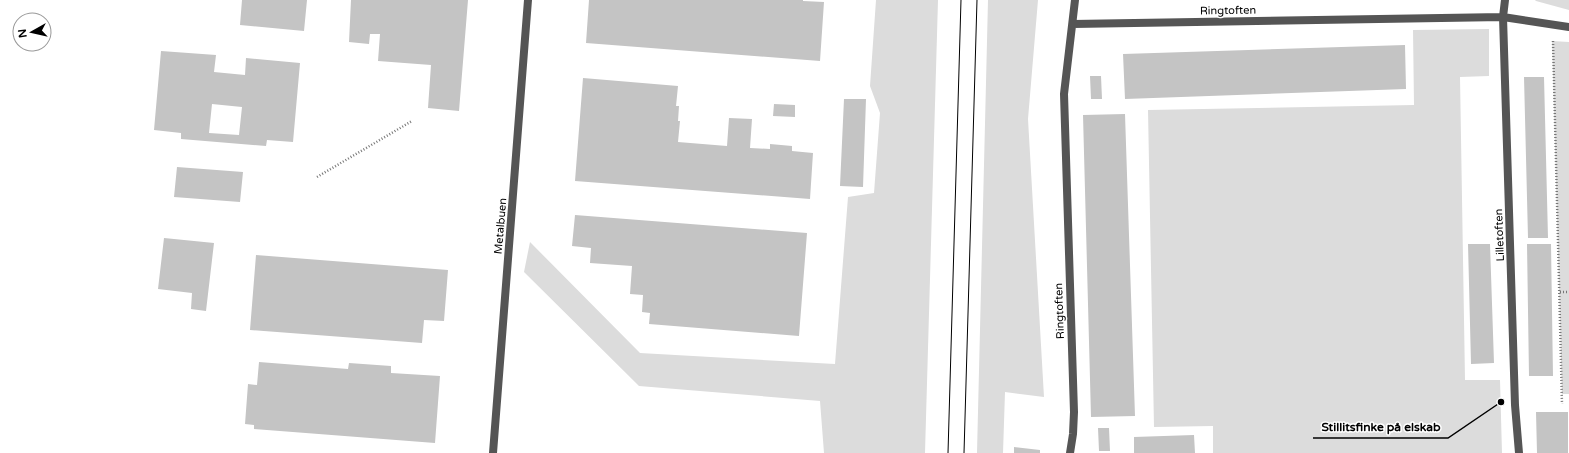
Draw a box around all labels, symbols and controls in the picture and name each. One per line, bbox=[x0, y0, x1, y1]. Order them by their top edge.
street label: Ringtoften bbox=[1200, 4, 1256, 17]
north arrow bbox=[12, 12, 52, 52]
text: N bbox=[16, 28, 30, 39]
street label: Metalbuen bbox=[492, 197, 509, 255]
street label: Lilletoften bbox=[1492, 208, 1507, 262]
street label: Ringtoften bbox=[1052, 283, 1067, 339]
callout: Stillitsfinke på elskab bbox=[1313, 414, 1448, 438]
text: Stillitsfinke på elskab bbox=[1321, 420, 1441, 435]

